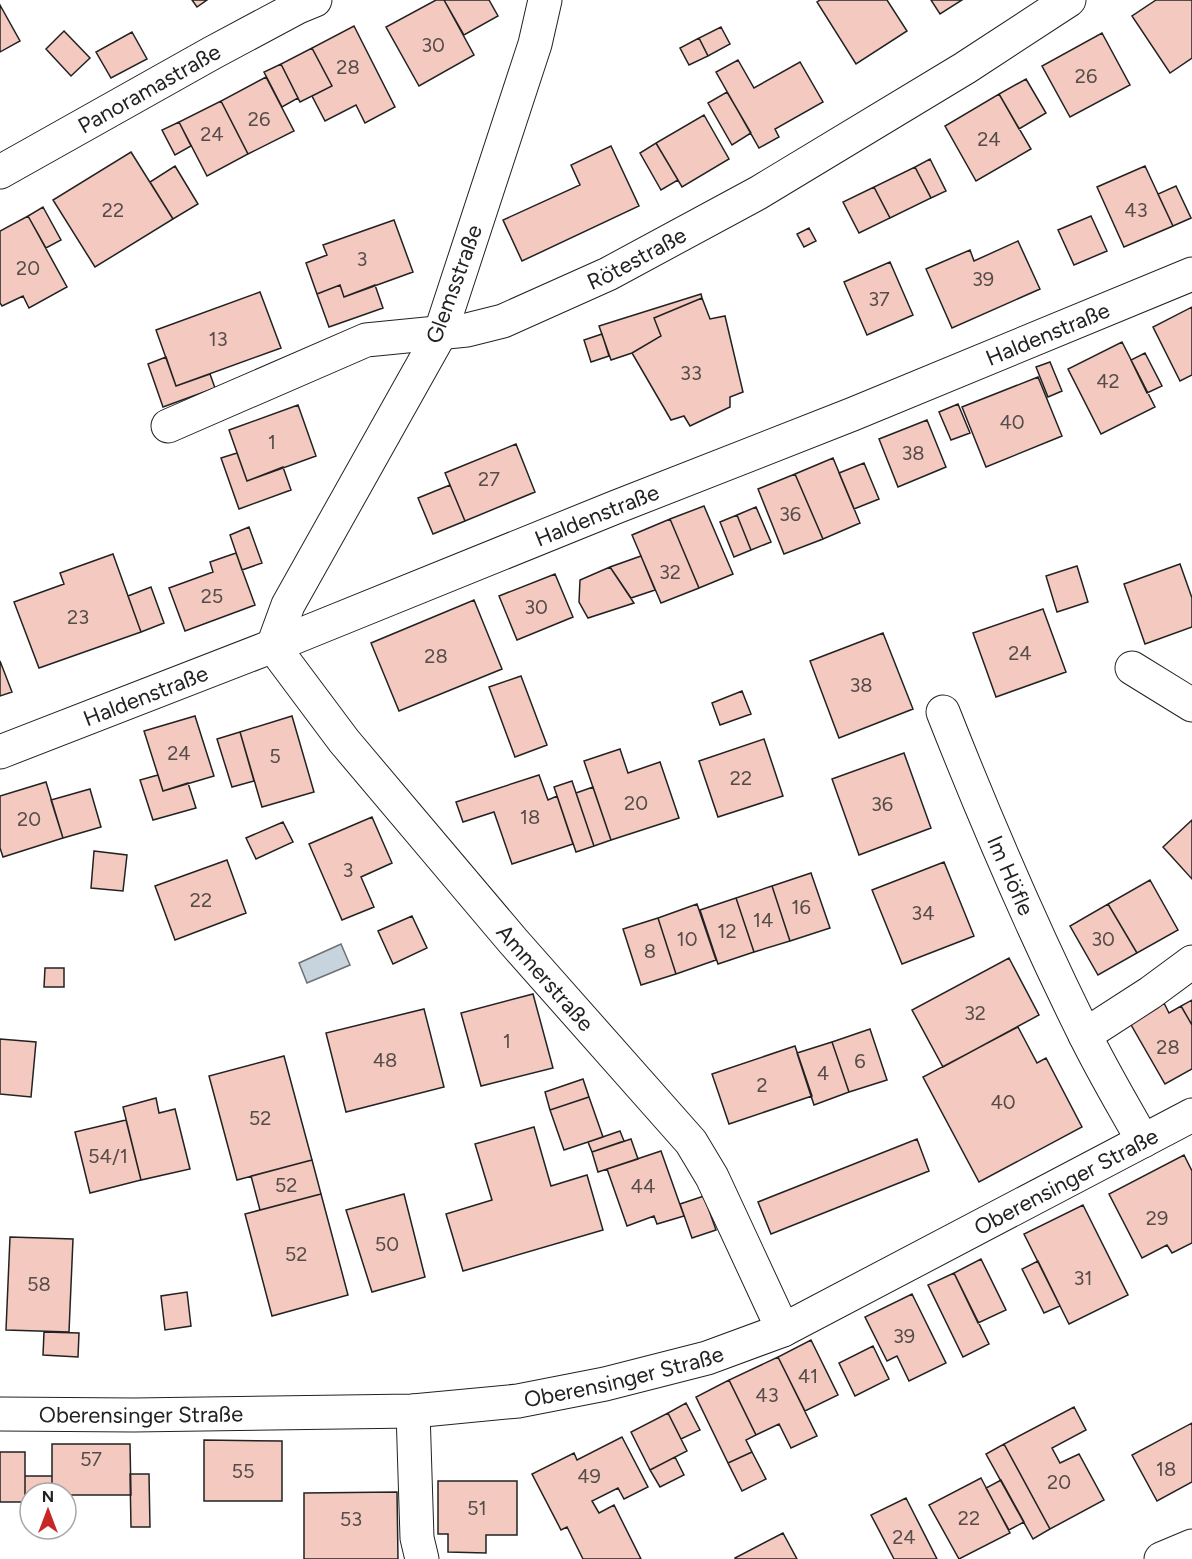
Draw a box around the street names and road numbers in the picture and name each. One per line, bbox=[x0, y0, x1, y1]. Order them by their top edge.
street label: Panoramastraße bbox=[73, 38, 225, 139]
street label: Glemsstraße bbox=[420, 221, 488, 347]
street label: Rötestraße bbox=[583, 221, 691, 295]
street label: Haldenstraße bbox=[982, 296, 1113, 371]
street label: Haldenstraße bbox=[531, 478, 663, 552]
street label: Haldenstraße bbox=[79, 659, 212, 732]
street label: Im Höfle bbox=[982, 831, 1040, 920]
street label: Ammerstraße bbox=[491, 919, 600, 1037]
street label: Oberensinger Straße bbox=[969, 1122, 1163, 1241]
street label: Oberensinger Straße bbox=[522, 1340, 727, 1413]
street label: Oberensinger Straße bbox=[39, 1400, 243, 1429]

